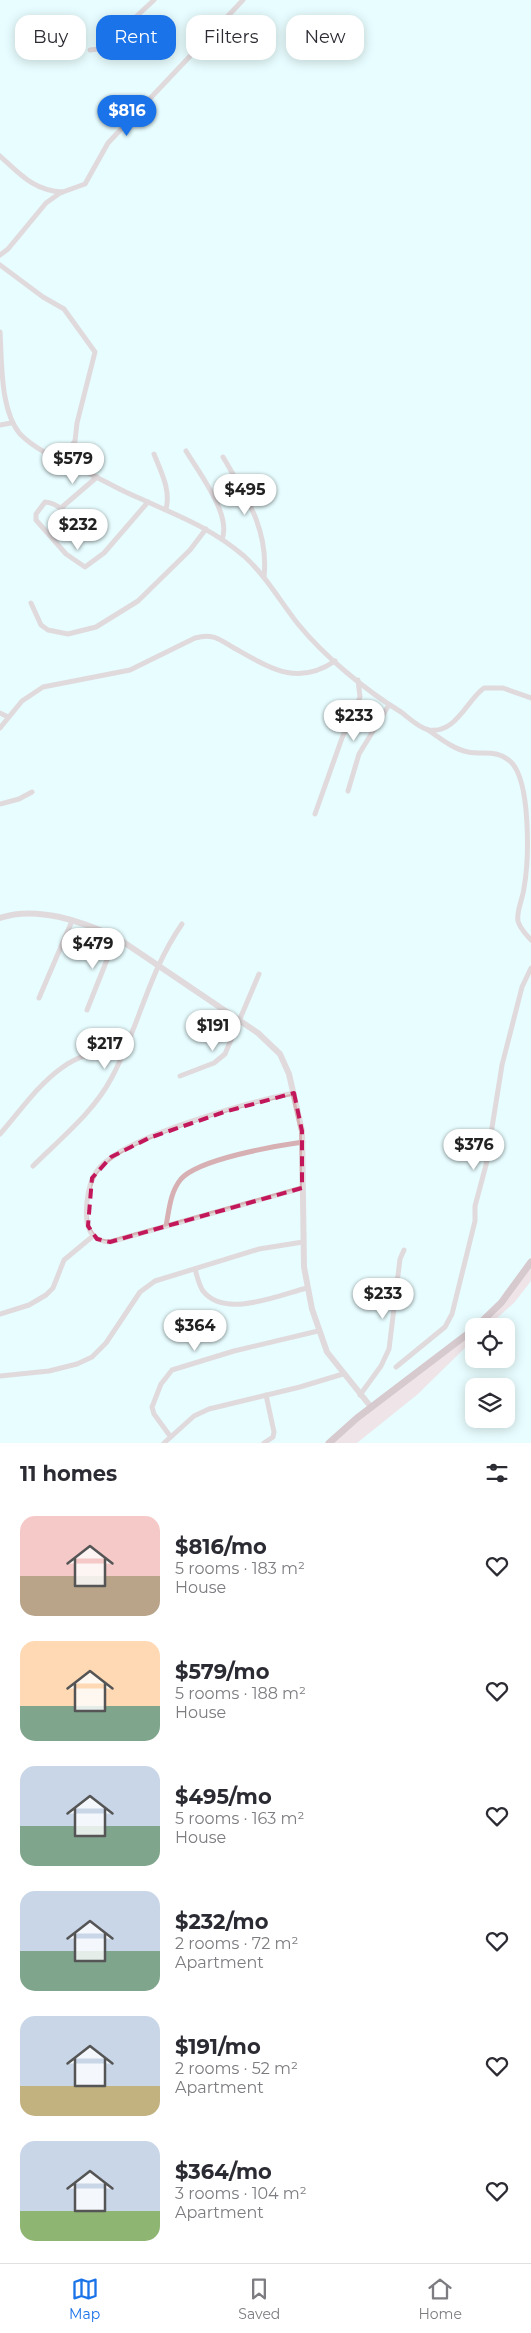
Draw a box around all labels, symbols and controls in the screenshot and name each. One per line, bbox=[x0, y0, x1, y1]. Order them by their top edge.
chip: Buy bbox=[15, 15, 86, 60]
chip: Rent bbox=[96, 15, 176, 60]
chip: Filters bbox=[186, 15, 276, 60]
chip: New bbox=[286, 15, 364, 60]
pin: $816 bbox=[97, 94, 157, 137]
text: $816 bbox=[108, 101, 146, 120]
pin: $579 bbox=[43, 442, 103, 485]
text: $579 bbox=[53, 449, 93, 468]
pin: $495 bbox=[215, 474, 275, 516]
text: $495 bbox=[224, 480, 266, 499]
pin: $232 bbox=[48, 508, 108, 551]
text: $232 bbox=[59, 515, 97, 534]
pin: $233 bbox=[324, 700, 384, 742]
text: $233 bbox=[335, 706, 373, 725]
pin: $479 bbox=[63, 928, 123, 970]
text: $479 bbox=[73, 934, 113, 953]
pin: $191 bbox=[183, 1010, 243, 1052]
text: $191 bbox=[197, 1016, 229, 1035]
pin: $217 bbox=[75, 1028, 135, 1070]
text: $217 bbox=[87, 1034, 123, 1053]
pin: $376 bbox=[444, 1128, 504, 1171]
text: $376 bbox=[454, 1135, 494, 1154]
pin: $233 bbox=[353, 1278, 413, 1320]
text: $233 bbox=[364, 1284, 402, 1303]
pin: $364 bbox=[165, 1310, 225, 1352]
text: $364 bbox=[175, 1316, 215, 1335]
map controls bbox=[465, 1318, 515, 1428]
button: locate bbox=[465, 1318, 515, 1368]
button: layers bbox=[465, 1378, 515, 1428]
icon: filters bbox=[483, 1459, 511, 1487]
text: 11 homes bbox=[20, 1461, 117, 1486]
text: $816/mo bbox=[175, 1534, 267, 1559]
icon: home bbox=[60, 1536, 120, 1596]
icon: heart bbox=[483, 1552, 511, 1580]
text: 5 rooms · 183 m² bbox=[175, 1559, 305, 1578]
text: House bbox=[175, 1578, 226, 1597]
text: $579/mo bbox=[175, 1659, 269, 1684]
icon: home bbox=[60, 1661, 120, 1721]
icon: heart bbox=[483, 1677, 511, 1705]
text: 5 rooms · 188 m² bbox=[175, 1684, 306, 1703]
text: House bbox=[175, 1703, 226, 1722]
text: $495/mo bbox=[175, 1784, 272, 1809]
icon: home bbox=[60, 1786, 120, 1846]
icon: heart bbox=[483, 1802, 511, 1830]
text: 5 rooms · 163 m² bbox=[175, 1809, 304, 1828]
text: House bbox=[175, 1828, 226, 1847]
text: $232/mo bbox=[175, 1909, 268, 1934]
icon: home bbox=[60, 1911, 120, 1971]
icon: heart bbox=[483, 1927, 511, 1955]
text: 2 rooms · 72 m² bbox=[175, 1934, 298, 1953]
text: Apartment bbox=[175, 1953, 264, 1972]
text: $191/mo bbox=[175, 2034, 261, 2059]
icon: home bbox=[60, 2036, 120, 2096]
icon: heart bbox=[483, 2052, 511, 2080]
text: 2 rooms · 52 m² bbox=[175, 2059, 298, 2078]
text: Apartment bbox=[175, 2078, 264, 2097]
text: $364/mo bbox=[175, 2159, 272, 2184]
icon: home bbox=[60, 2161, 120, 2221]
icon: heart bbox=[483, 2177, 511, 2205]
text: 3 rooms · 104 m² bbox=[175, 2184, 307, 2203]
text: Apartment bbox=[175, 2203, 264, 2222]
tab: Map bbox=[69, 2275, 100, 2323]
tab: Saved bbox=[238, 2275, 280, 2323]
tab: Home bbox=[418, 2275, 462, 2323]

